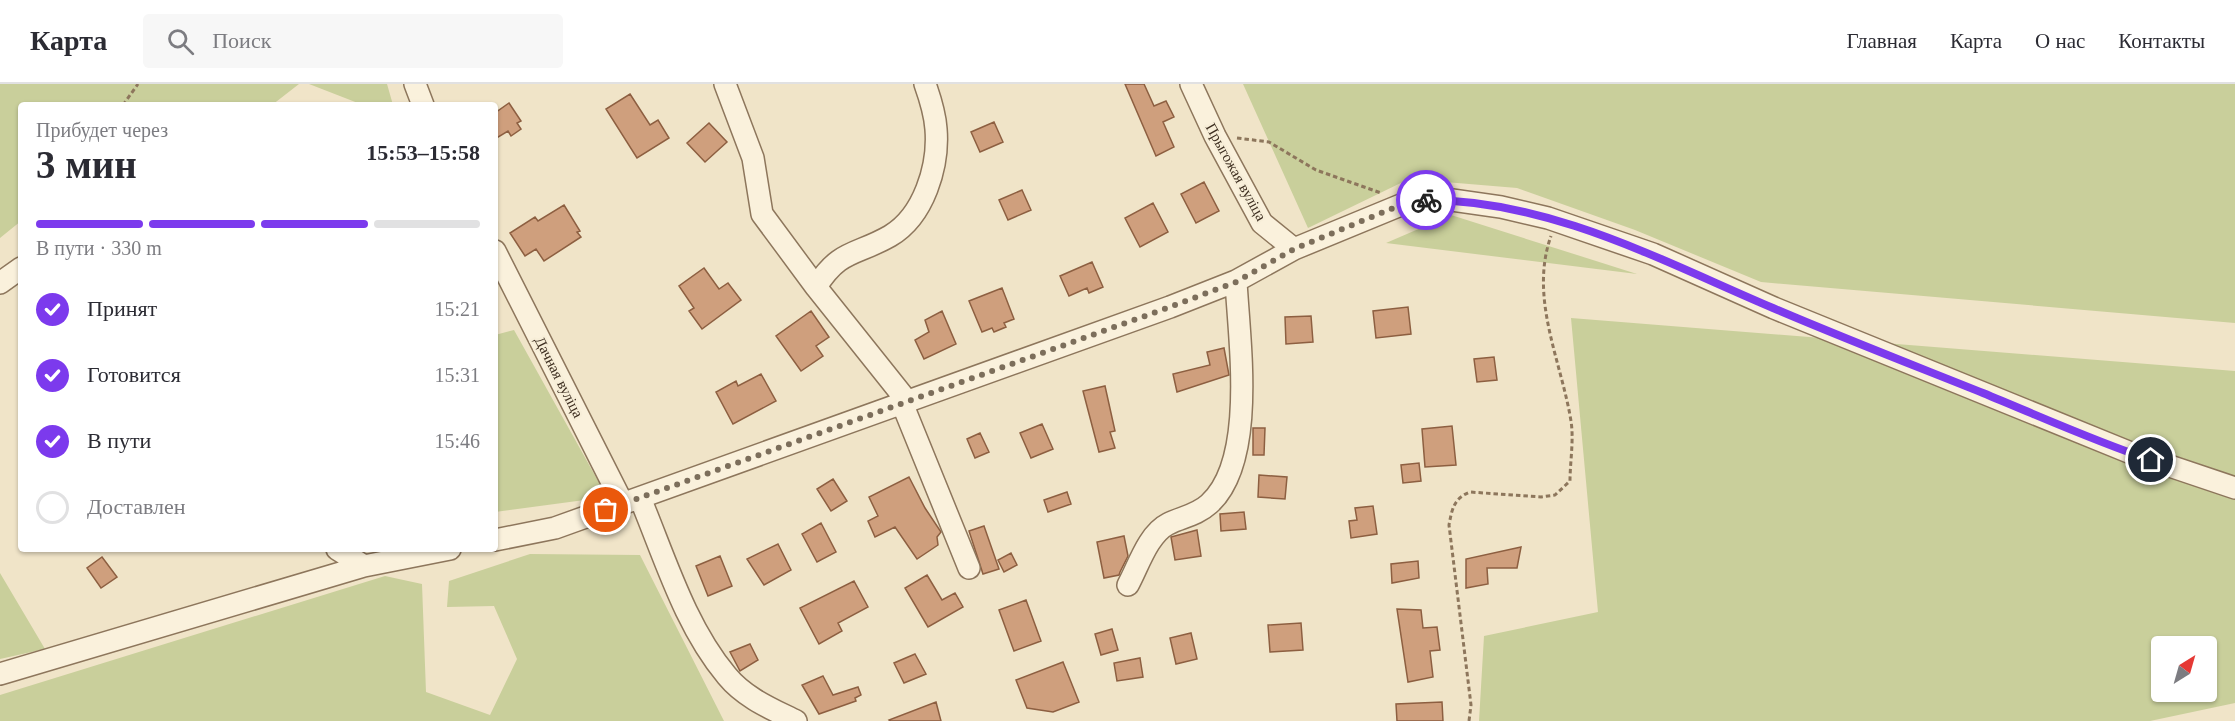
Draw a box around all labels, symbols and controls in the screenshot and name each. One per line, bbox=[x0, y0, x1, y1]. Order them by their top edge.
search box bbox=[143, 14, 563, 68]
text: Карта bbox=[30, 25, 107, 56]
icon: search bbox=[164, 25, 197, 58]
text: Поиск bbox=[212, 28, 271, 53]
text: Главная bbox=[1847, 29, 1917, 53]
text: Карта bbox=[1950, 29, 2002, 53]
text: О нас bbox=[2035, 29, 2085, 53]
text: Контакты bbox=[2118, 29, 2205, 53]
text: Прибудет через bbox=[36, 119, 168, 141]
street label: Прыгожая вуліца bbox=[1203, 121, 1270, 224]
text: 15:53–15:58 bbox=[366, 140, 480, 165]
text: 3 мин bbox=[36, 143, 137, 186]
courier bbox=[1396, 170, 1456, 230]
icon: bike bbox=[1410, 184, 1443, 217]
text: В пути · 330 m bbox=[36, 237, 162, 259]
icon: check bbox=[36, 293, 69, 326]
text: Принят bbox=[87, 296, 157, 321]
text: 15:21 bbox=[434, 298, 480, 320]
street label: Дачная вуліца bbox=[532, 334, 586, 421]
icon: check bbox=[36, 359, 69, 392]
text: Готовится bbox=[87, 362, 181, 387]
text: 15:31 bbox=[434, 364, 480, 386]
icon: check bbox=[36, 425, 69, 458]
text: В пути bbox=[87, 428, 151, 453]
text: 15:46 bbox=[434, 430, 480, 452]
pin bbox=[2125, 434, 2176, 485]
icon: home bbox=[2134, 443, 2167, 476]
pin bbox=[580, 484, 631, 535]
icon: bag bbox=[589, 493, 622, 526]
text: Доставлен bbox=[87, 494, 186, 519]
north arrow bbox=[2151, 636, 2217, 702]
map controls bbox=[2151, 636, 2217, 702]

